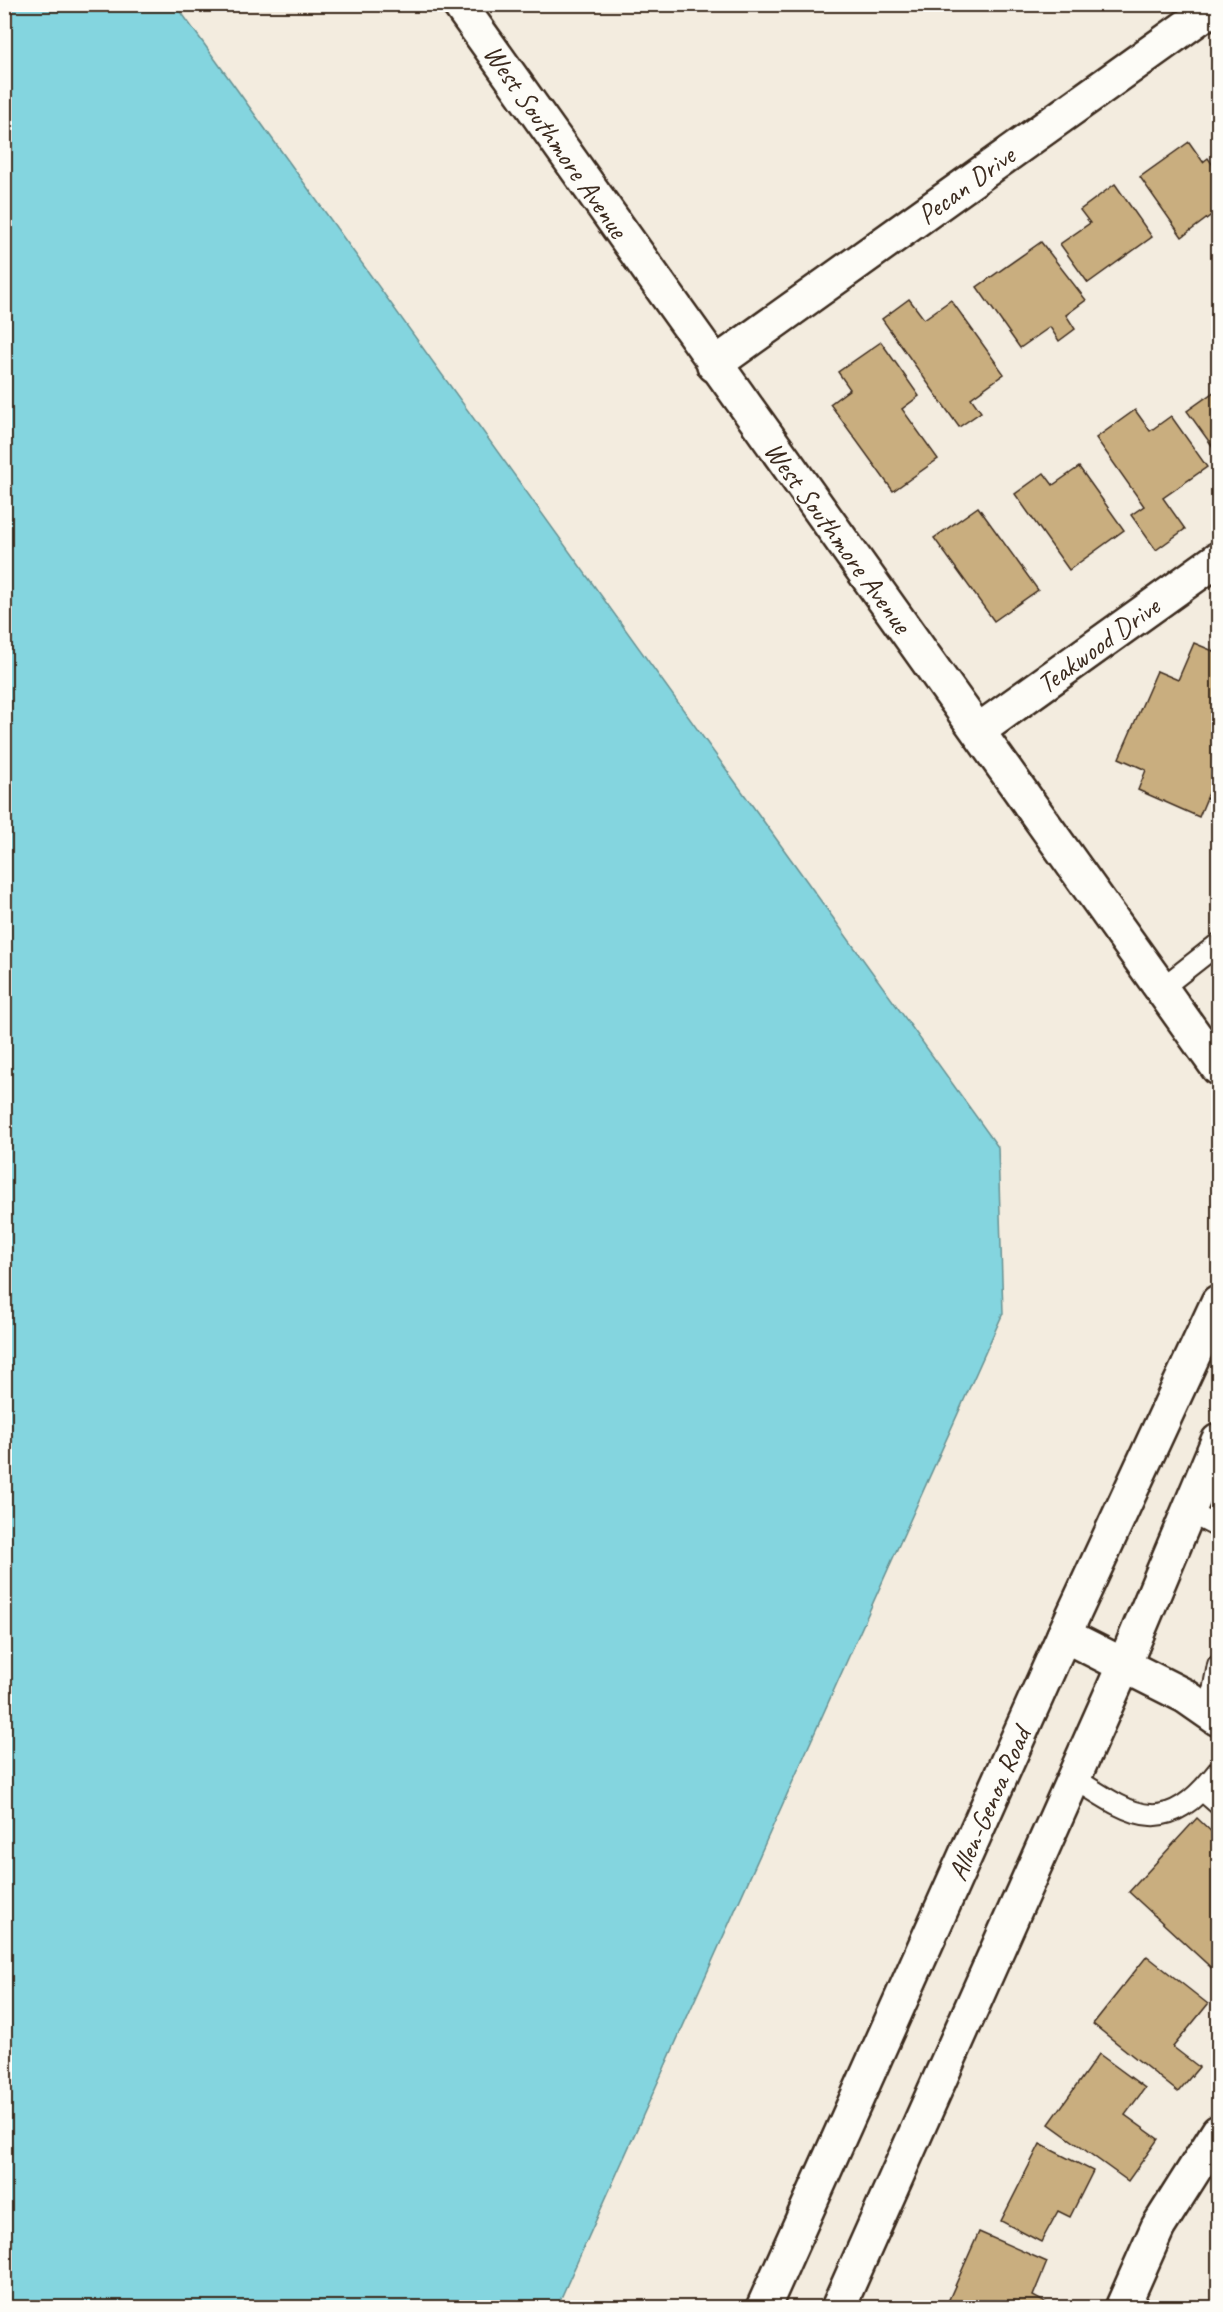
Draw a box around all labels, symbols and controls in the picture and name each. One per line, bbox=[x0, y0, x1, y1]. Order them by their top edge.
street label: West Southmore Avenue bbox=[476, 37, 637, 246]
street label: Pecan Drive bbox=[910, 137, 1023, 232]
street label: West Southmore Avenue bbox=[757, 434, 920, 641]
street label: Teakwood Drive bbox=[1030, 588, 1168, 701]
street label: Allen-Genoa Road bbox=[940, 1718, 1040, 1886]

